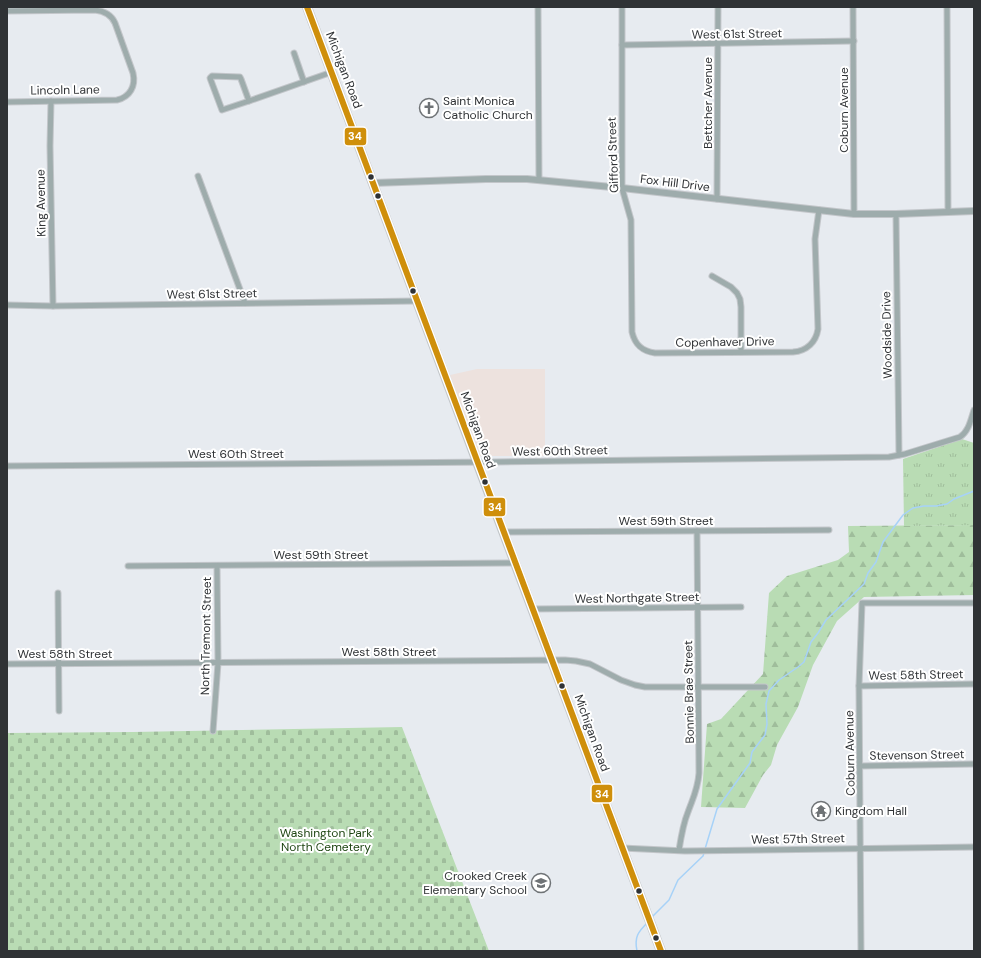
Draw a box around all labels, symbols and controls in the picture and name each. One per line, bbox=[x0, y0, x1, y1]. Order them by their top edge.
street label: West 61st Street bbox=[692, 25, 783, 43]
street label: Michigan Road bbox=[322, 29, 366, 111]
street label: Bettcher Avenue bbox=[700, 57, 716, 149]
street label: Coburn Avenue bbox=[836, 67, 852, 153]
street label: Lincoln Lane bbox=[30, 81, 100, 99]
place label: Saint Monica Catholic Church bbox=[443, 93, 533, 123]
church icon: Saint Monica Catholic Church bbox=[418, 97, 440, 119]
street label: Gifford Street bbox=[604, 116, 622, 193]
line badge: 34 bbox=[344, 127, 367, 146]
text: 34 bbox=[348, 129, 362, 143]
street label: King Avenue bbox=[32, 169, 50, 237]
street label: Fox Hill Drive bbox=[639, 171, 711, 195]
unlabelled marker bbox=[366, 172, 376, 182]
unlabelled marker bbox=[373, 191, 383, 201]
street label: West 61st Street bbox=[167, 285, 258, 303]
unlabelled marker bbox=[408, 286, 418, 296]
street label: Woodside Drive bbox=[878, 291, 896, 379]
street label: Copenhaver Drive bbox=[675, 333, 775, 351]
street label: Michigan Road bbox=[457, 389, 499, 471]
street label: West 60th Street bbox=[512, 442, 608, 460]
street label: West 60th Street bbox=[188, 446, 284, 462]
unlabelled marker bbox=[480, 477, 490, 487]
line badge: 34 bbox=[483, 497, 506, 517]
text: 34 bbox=[488, 500, 502, 514]
street label: West 59th Street bbox=[619, 513, 714, 529]
street label: West 59th Street bbox=[274, 547, 369, 563]
street label: North Tremont Street bbox=[197, 576, 215, 695]
street label: West Northgate Street bbox=[575, 589, 700, 607]
street label: Bonnie Brae Street bbox=[680, 640, 698, 744]
street label: West 58th Street bbox=[342, 644, 437, 660]
street label: West 58th Street bbox=[18, 646, 113, 662]
street label: West 58th Street bbox=[868, 666, 964, 684]
unlabelled marker bbox=[557, 681, 567, 691]
street label: Michigan Road bbox=[571, 692, 613, 774]
street label: Coburn Avenue bbox=[841, 710, 859, 796]
street label: Stevenson Street bbox=[869, 746, 965, 764]
line badge: 34 bbox=[591, 784, 613, 803]
text: 34 bbox=[595, 787, 609, 801]
temple icon: Kingdom Hall bbox=[810, 800, 832, 822]
place label: Kingdom Hall bbox=[835, 803, 907, 819]
park label: Washington Park North Cemetery bbox=[280, 825, 372, 855]
street label: West 57th Street bbox=[751, 830, 845, 848]
place label: Crooked Creek Elementary School bbox=[423, 868, 527, 898]
school or university icon: Crooked Creek Elementary School bbox=[530, 872, 552, 894]
unlabelled marker bbox=[634, 886, 644, 896]
unlabelled marker bbox=[651, 933, 661, 943]

